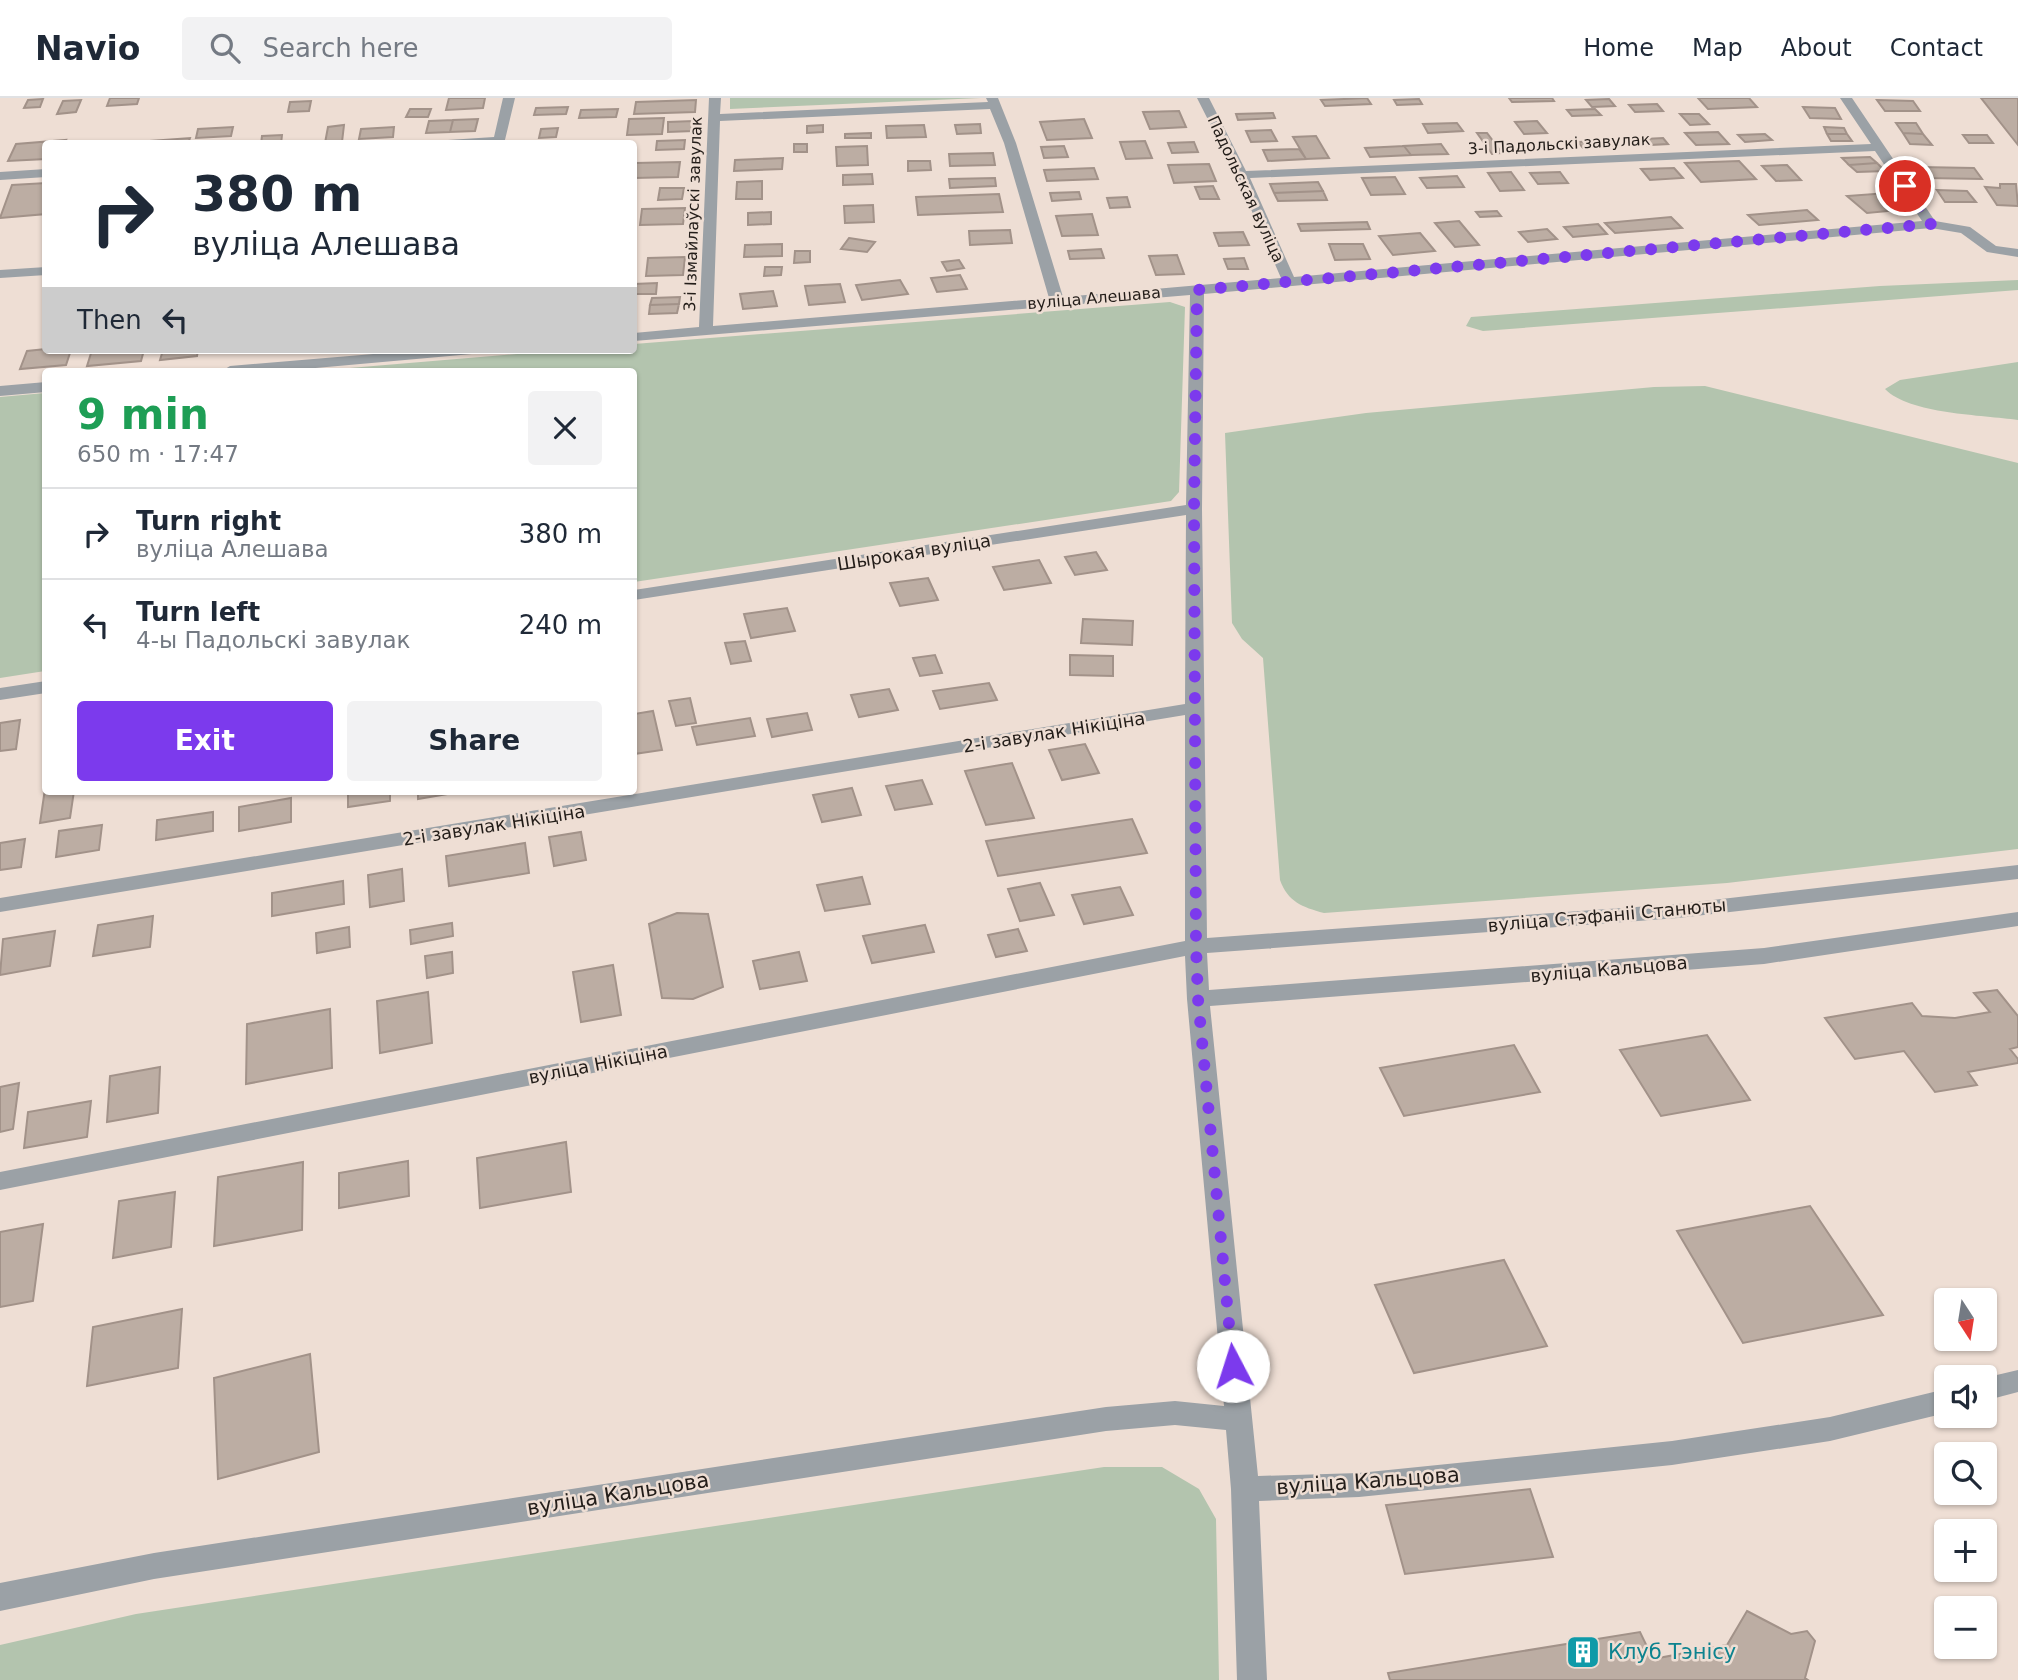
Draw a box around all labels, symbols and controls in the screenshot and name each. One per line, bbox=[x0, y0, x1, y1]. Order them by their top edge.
search box bbox=[182, 17, 672, 80]
text: Navio bbox=[35, 29, 140, 68]
icon: search bbox=[206, 29, 244, 67]
text: Search here bbox=[262, 33, 419, 63]
text: Home bbox=[1583, 34, 1654, 62]
text: Map bbox=[1692, 34, 1743, 62]
text: About bbox=[1781, 34, 1852, 62]
text: Contact bbox=[1890, 34, 1983, 62]
street label: Падольская вуліца bbox=[1204, 113, 1288, 265]
street label: 3-і Ізмайлаўскі завулак bbox=[680, 116, 706, 312]
street label: 3-і Падольскі завулак bbox=[1467, 130, 1651, 158]
pin bbox=[1875, 156, 1935, 216]
text: 380 m bbox=[192, 166, 362, 223]
icon: arrive bbox=[1886, 167, 1924, 205]
icon: right bbox=[77, 168, 168, 259]
text: вуліца Алешава bbox=[192, 225, 460, 263]
street label: вуліца Алешава bbox=[1026, 283, 1162, 313]
icon: left bbox=[156, 301, 194, 339]
text: Then bbox=[77, 305, 142, 335]
text: 9 min bbox=[77, 390, 209, 439]
button: close bbox=[528, 391, 602, 465]
text: 650 m · 17:47 bbox=[77, 441, 239, 467]
text: Turn right bbox=[136, 506, 281, 536]
icon: right bbox=[77, 515, 115, 553]
text: 380 m bbox=[519, 519, 602, 549]
street label: Шырокая вуліца bbox=[836, 529, 992, 575]
text: вуліца Алешава bbox=[136, 536, 329, 562]
text: Turn left bbox=[136, 597, 260, 627]
icon: left bbox=[77, 606, 115, 644]
text: 240 m bbox=[519, 610, 602, 640]
text: 4-ы Падольскі завулак bbox=[136, 627, 410, 653]
button: Exit bbox=[77, 701, 333, 781]
button: Share bbox=[347, 701, 602, 781]
street label: 2-і завулак Нікіціна bbox=[961, 707, 1147, 757]
street label: 2-і завулак Нікіціна bbox=[401, 800, 587, 850]
street label: вуліца Стэфаніі Станюты bbox=[1487, 894, 1727, 936]
street label: вуліца Кальцова bbox=[1530, 952, 1688, 986]
street label: вуліца Нікіціна bbox=[527, 1040, 669, 1088]
north arrow bbox=[1934, 1288, 1997, 1351]
map controls bbox=[1934, 1288, 1997, 1659]
position arrow bbox=[1196, 1329, 1270, 1403]
button: sound bbox=[1934, 1365, 1997, 1428]
button: search bbox=[1934, 1442, 1997, 1505]
street label: вуліца Кальцова bbox=[1275, 1463, 1461, 1499]
street label: вуліца Кальцова bbox=[525, 1468, 711, 1520]
button: + bbox=[1934, 1519, 1997, 1582]
button: − bbox=[1934, 1596, 1997, 1659]
building icon: Клуб Тэнісу bbox=[1564, 1633, 1602, 1671]
place label: Клуб Тэнісу bbox=[1608, 1640, 1736, 1664]

